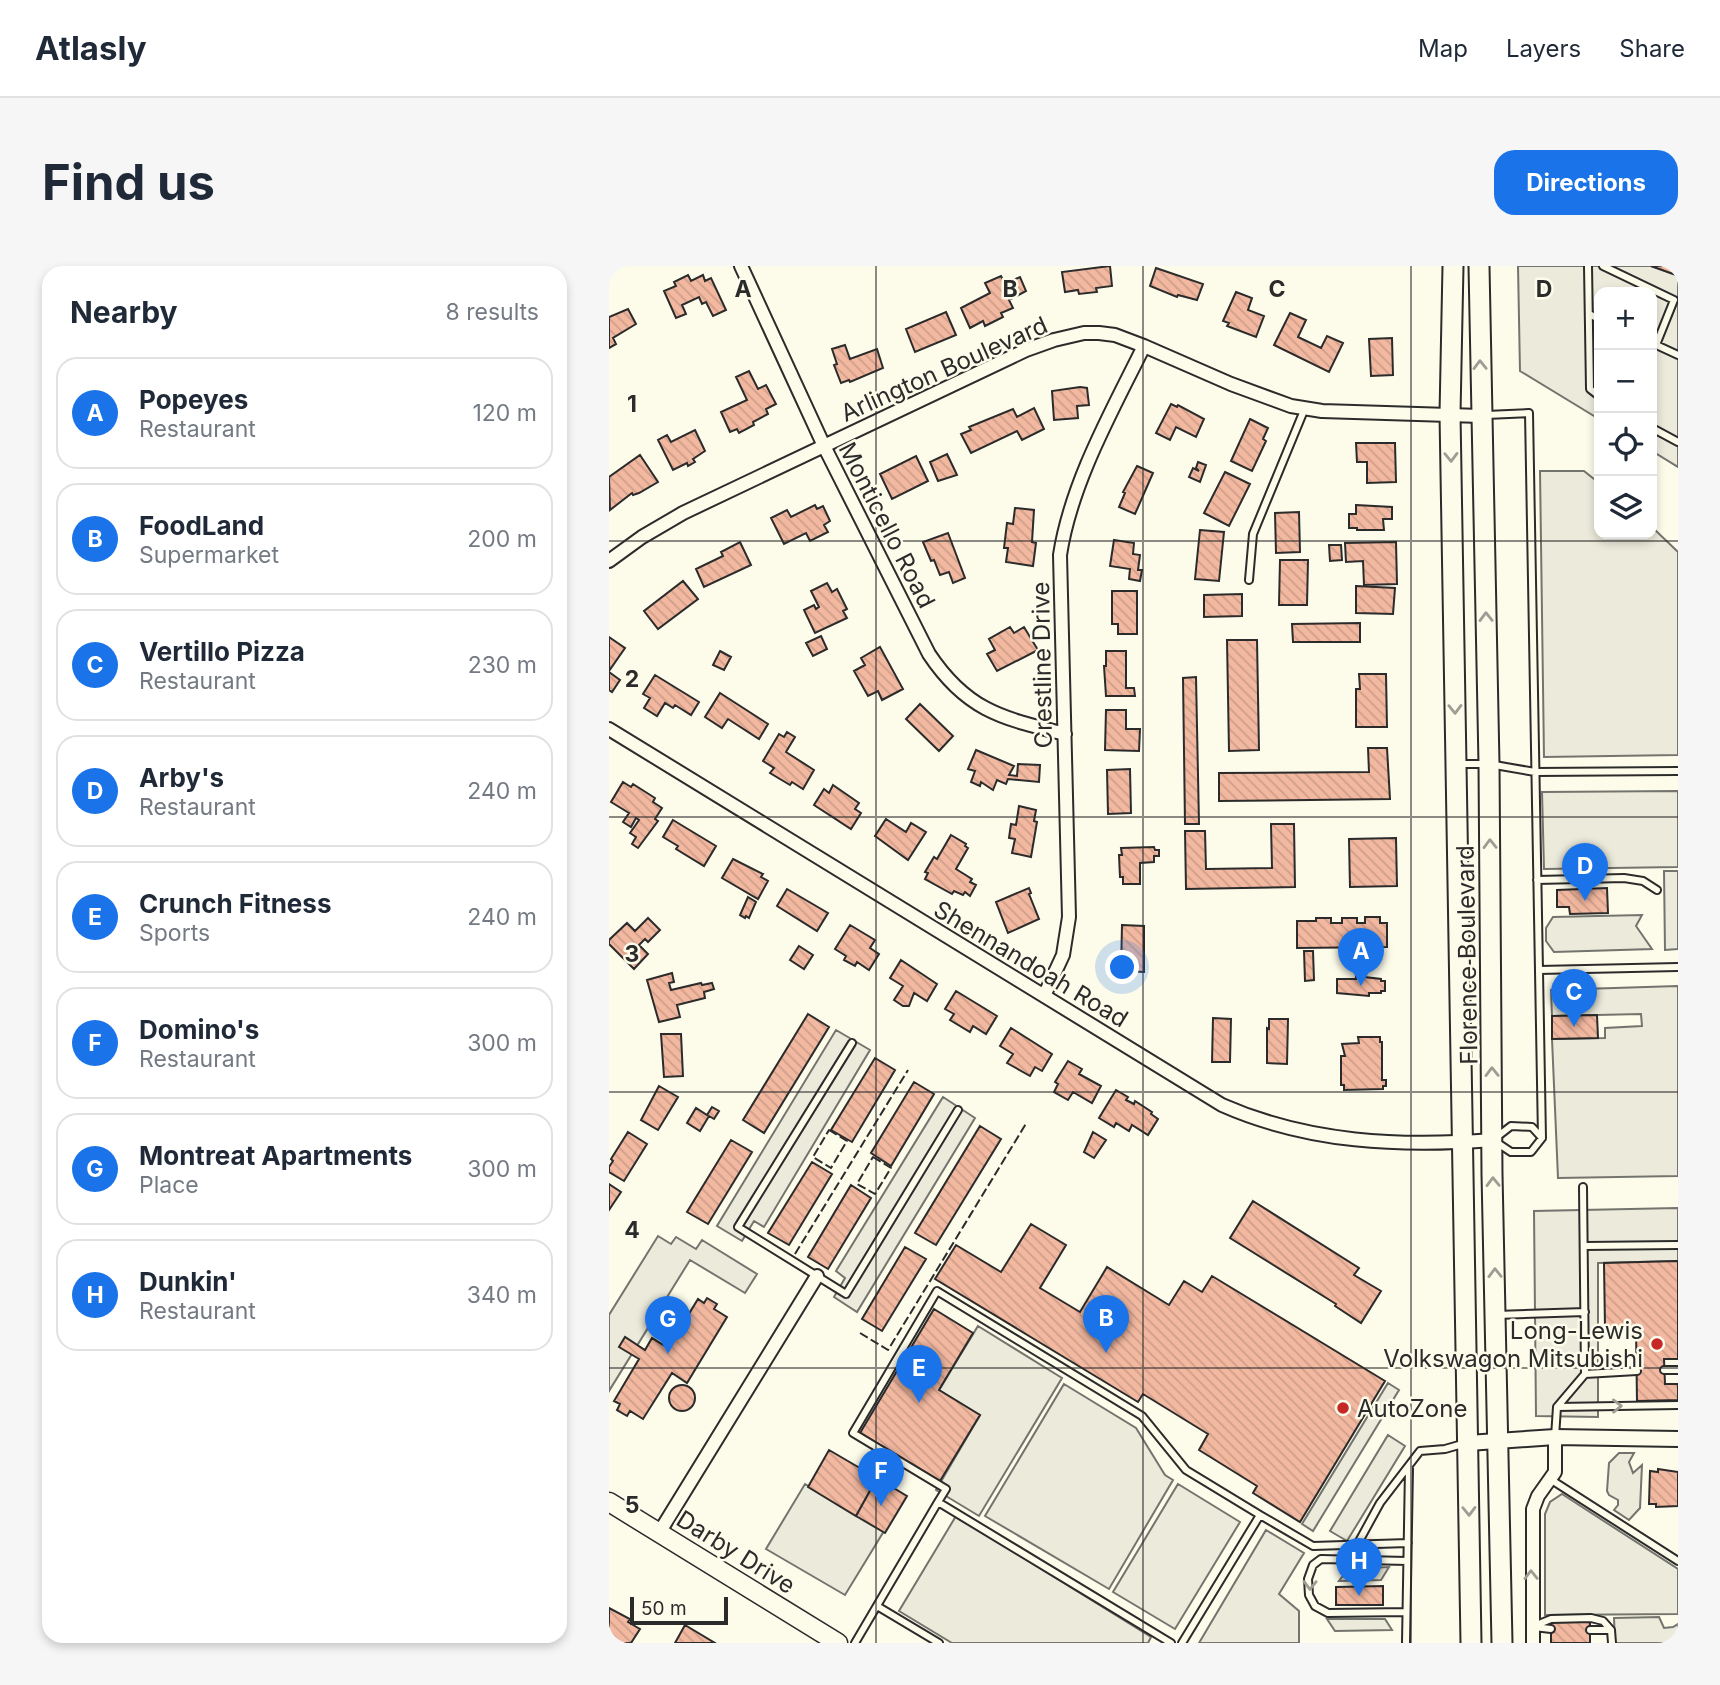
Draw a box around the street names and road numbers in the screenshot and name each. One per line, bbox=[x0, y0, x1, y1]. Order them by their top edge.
street label: Arlington Boulevard bbox=[836, 310, 1052, 428]
street label: Monticello Road bbox=[833, 437, 941, 613]
street label: Crestline Drive bbox=[1026, 581, 1058, 749]
street label: Florence Boulevard bbox=[1451, 845, 1483, 1065]
street label: Shennandoah Road bbox=[929, 895, 1133, 1033]
street label: Darby Drive bbox=[671, 1504, 801, 1600]

